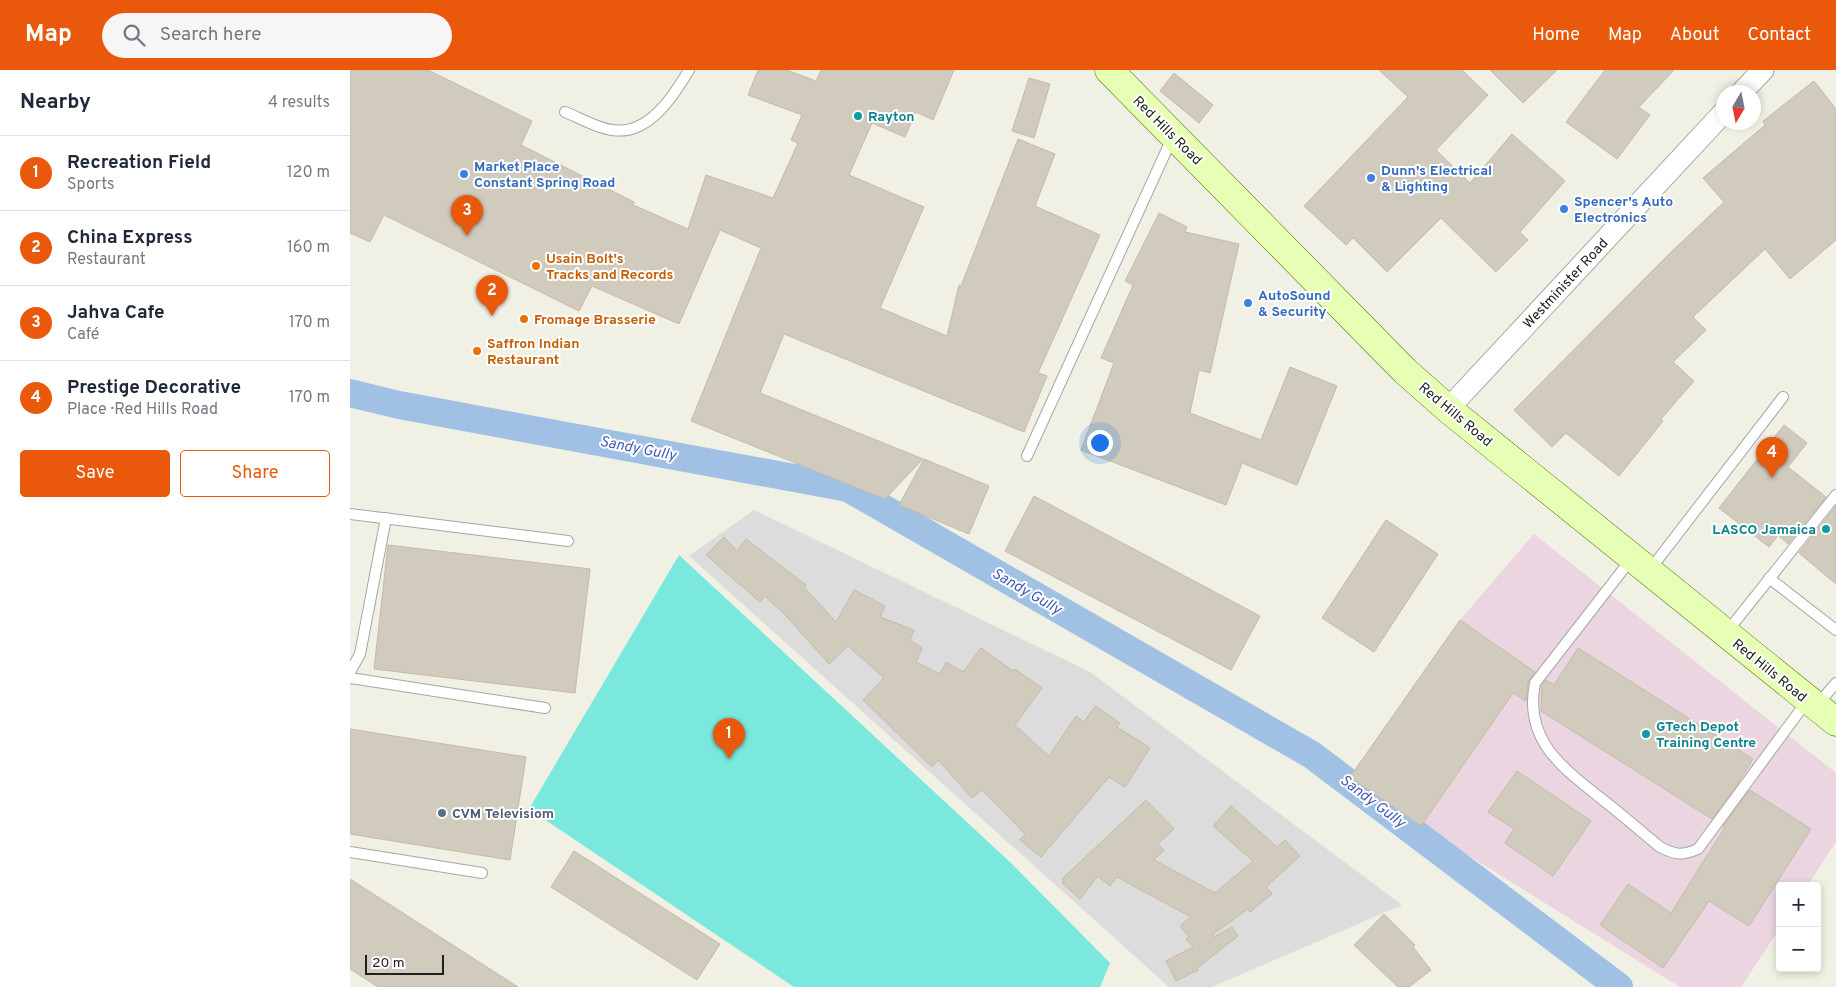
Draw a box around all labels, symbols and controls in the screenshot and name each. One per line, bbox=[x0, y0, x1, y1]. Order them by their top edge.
search box bbox=[102, 13, 452, 58]
text: Map bbox=[25, 20, 72, 50]
icon: search bbox=[120, 21, 148, 49]
text: Search here bbox=[160, 23, 261, 47]
text: Home bbox=[1532, 24, 1580, 47]
text: Map bbox=[1608, 24, 1642, 47]
text: About bbox=[1670, 24, 1719, 47]
text: Contact bbox=[1747, 24, 1811, 47]
north arrow bbox=[1716, 85, 1761, 130]
text: Nearby bbox=[20, 89, 91, 116]
text: 4 results bbox=[268, 93, 330, 113]
street label: Red Hills Road bbox=[1129, 93, 1205, 169]
place label: Rayton bbox=[868, 109, 915, 126]
marker: Rayton bbox=[852, 110, 864, 122]
text: Recreation Field bbox=[67, 151, 211, 175]
place label: Market Place Constant Spring Road bbox=[474, 159, 615, 192]
text: 1 bbox=[33, 163, 39, 183]
text: 120 m bbox=[287, 163, 330, 183]
place label: Dunn's Electrical & Lighting bbox=[1381, 163, 1492, 196]
marker: Market Place Constant Spring Road bbox=[458, 168, 470, 180]
marker: Dunn's Electrical & Lighting bbox=[1365, 172, 1377, 184]
text: Sports bbox=[67, 175, 115, 195]
place label: Spencer's Auto Electronics bbox=[1574, 194, 1673, 227]
pin: 3 bbox=[451, 195, 483, 236]
marker: Spencer's Auto Electronics bbox=[1558, 203, 1570, 215]
text: China Express bbox=[67, 226, 193, 250]
street label: Westminister Road bbox=[1520, 235, 1612, 333]
text: 2 bbox=[31, 238, 41, 258]
text: 160 m bbox=[287, 238, 330, 258]
text: Restaurant bbox=[67, 250, 146, 270]
place label: Usain Bolt's Tracks and Records bbox=[546, 251, 674, 284]
marker: Usain Bolt's Tracks and Records bbox=[530, 260, 542, 272]
pin: 2 bbox=[476, 275, 508, 316]
place label: AutoSound & Security bbox=[1258, 288, 1330, 321]
marker: AutoSound & Security bbox=[1242, 297, 1254, 309]
text: Jahva Cafe bbox=[67, 301, 165, 325]
place label: Fromage Brasserie bbox=[534, 312, 656, 329]
text: 3 bbox=[31, 313, 41, 333]
text: 170 m bbox=[289, 313, 330, 333]
marker: Fromage Brasserie bbox=[518, 313, 530, 325]
text: Café bbox=[67, 325, 99, 345]
place label: Saffron Indian Restaurant bbox=[487, 336, 579, 369]
marker: Saffron Indian Restaurant bbox=[471, 345, 483, 357]
text: Prestige Decorative bbox=[67, 376, 241, 400]
street label: Red Hills Road bbox=[1415, 379, 1495, 451]
text: 4 bbox=[31, 388, 41, 408]
text: 170 m bbox=[289, 388, 330, 408]
text: Place · Red Hills Road bbox=[67, 400, 218, 420]
your location bbox=[1087, 430, 1113, 456]
water label: Sandy Gully bbox=[598, 433, 679, 466]
pin: 4 bbox=[1756, 437, 1788, 478]
button: Save bbox=[20, 450, 170, 497]
button: Share bbox=[180, 450, 330, 497]
place label: LASCO Jamaica bbox=[1712, 522, 1816, 539]
marker: LASCO Jamaica bbox=[1820, 523, 1832, 535]
water label: Sandy Gully bbox=[988, 565, 1066, 620]
street label: Red Hills Road bbox=[1728, 636, 1810, 706]
pin: 1 bbox=[713, 718, 745, 759]
place label: GTech Depot Training Centre bbox=[1656, 719, 1756, 752]
marker: GTech Depot Training Centre bbox=[1640, 728, 1652, 740]
water label: Sandy Gully bbox=[1336, 771, 1410, 834]
place label: CVM Televisiom bbox=[452, 806, 554, 823]
marker: CVM Televisiom bbox=[436, 807, 448, 819]
map controls bbox=[1776, 882, 1821, 972]
button: + bbox=[1776, 882, 1821, 927]
button: − bbox=[1776, 927, 1821, 972]
scale bar bbox=[365, 952, 444, 975]
text: 20 m bbox=[372, 955, 405, 972]

